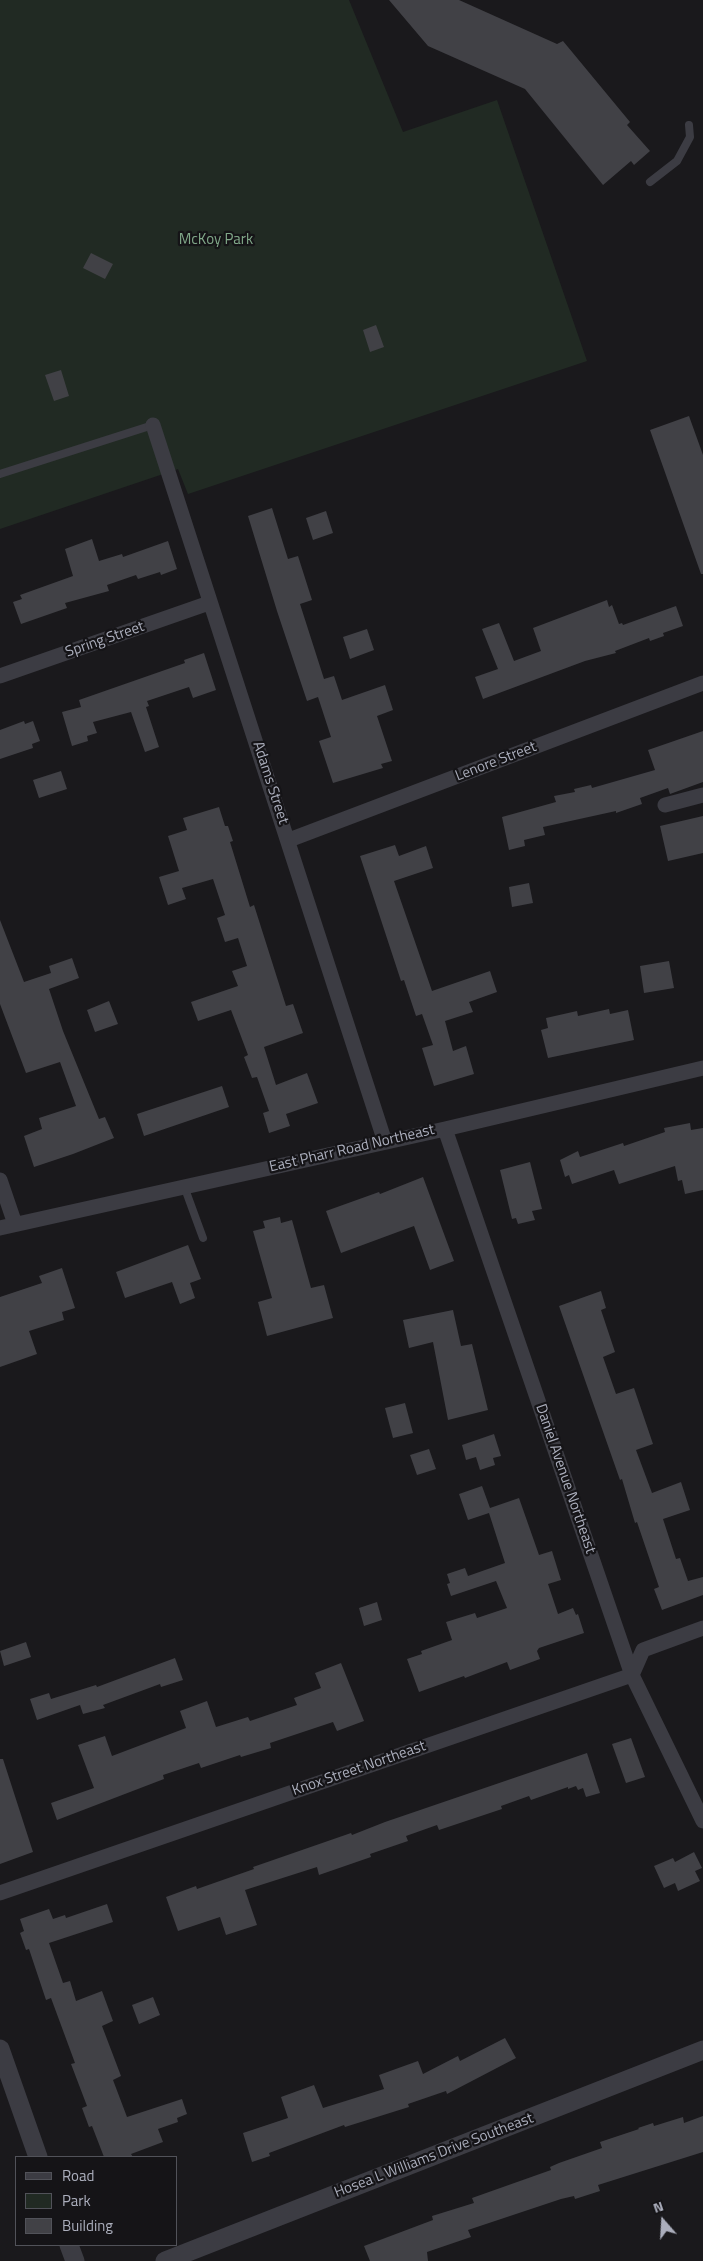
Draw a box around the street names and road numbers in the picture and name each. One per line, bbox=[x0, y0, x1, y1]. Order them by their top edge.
street label: Spring Street bbox=[63, 618, 147, 662]
street label: Lenore Street bbox=[453, 738, 539, 786]
street label: Adams Street bbox=[248, 739, 292, 827]
street label: East Pharr Road Northeast bbox=[268, 1121, 436, 1177]
street label: Daniel Avenue Northeast bbox=[531, 1402, 599, 1556]
street label: Knox Street Northeast bbox=[290, 1738, 428, 1800]
street label: Hosea L Williams Drive Southeast bbox=[332, 2110, 536, 2202]

